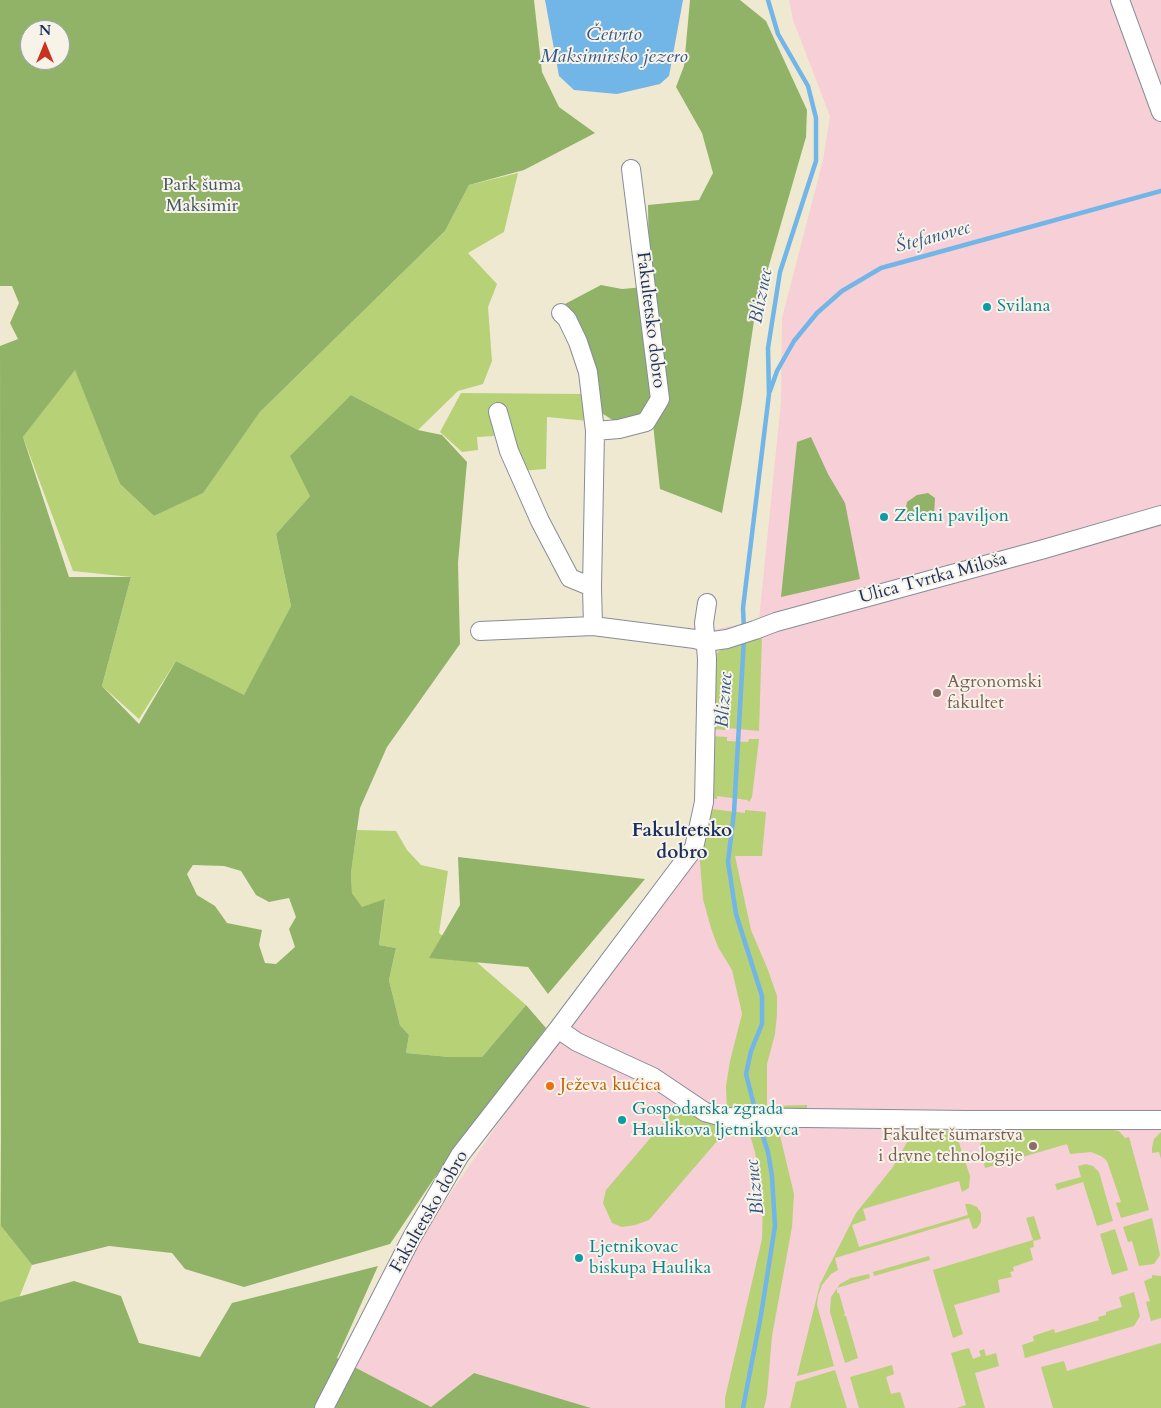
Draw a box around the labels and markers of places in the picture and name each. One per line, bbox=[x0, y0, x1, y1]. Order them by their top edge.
place label: Svilana bbox=[997, 296, 1051, 318]
marker: Svilana bbox=[981, 301, 993, 313]
place label: Zeleni paviljon bbox=[894, 506, 1009, 528]
marker: Zeleni paviljon bbox=[878, 511, 890, 523]
place label: Agronomski fakultet bbox=[947, 672, 1042, 714]
marker: Agronomski fakultet bbox=[931, 687, 943, 699]
place label: Ježeva kućica bbox=[560, 1075, 661, 1097]
marker: Ježeva kućica bbox=[544, 1080, 556, 1092]
place label: Gospodarska zgrada Haulikova ljetnikovca bbox=[632, 1099, 799, 1142]
marker: Gospodarska zgrada Haulikova ljetnikovca bbox=[616, 1114, 628, 1126]
place label: Fakultet šumarstva i drvne tehnologije bbox=[878, 1125, 1023, 1168]
marker: Fakultet šumarstva i drvne tehnologije bbox=[1027, 1140, 1039, 1152]
place label: Ljetnikovac biskupa Haulika bbox=[589, 1237, 711, 1280]
marker: Ljetnikovac biskupa Haulika bbox=[573, 1252, 585, 1264]

